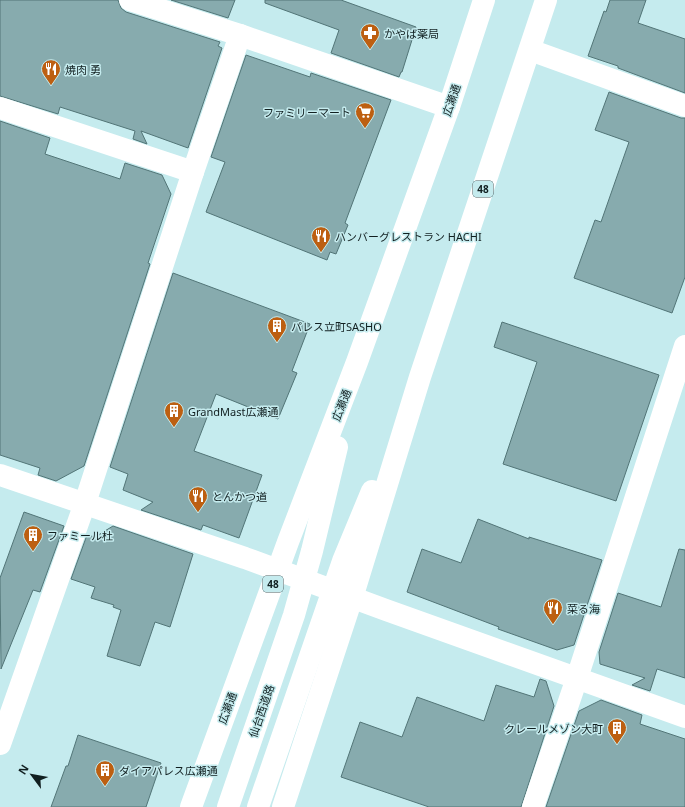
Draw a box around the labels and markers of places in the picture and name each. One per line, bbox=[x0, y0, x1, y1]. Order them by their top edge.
pharmacy icon: かやば薬局 bbox=[359, 22, 381, 50]
place label: かやば薬局 bbox=[384, 26, 439, 41]
restaurant icon: 焼肉 勇 bbox=[40, 58, 62, 86]
place label: 焼肉 勇 bbox=[65, 62, 101, 77]
supermarket icon: ファミリーマート bbox=[354, 101, 376, 129]
place label: ファミリーマート bbox=[263, 105, 351, 120]
restaurant icon: ハンバーグレストラン HACHI bbox=[310, 225, 332, 253]
place label: ハンバーグレストラン HACHI bbox=[335, 229, 482, 244]
building icon: パレス立町SASHO bbox=[266, 315, 288, 343]
place label: パレス立町SASHO bbox=[291, 319, 382, 334]
building icon: GrandMast広瀬通 bbox=[163, 400, 185, 428]
place label: GrandMast広瀬通 bbox=[188, 404, 278, 419]
restaurant icon: とんかつ道 bbox=[187, 485, 209, 513]
place label: とんかつ道 bbox=[212, 489, 267, 504]
building icon: ファミール杜 bbox=[22, 524, 44, 552]
place label: ファミール杜 bbox=[47, 528, 113, 543]
restaurant icon: 菜る海 bbox=[542, 597, 564, 625]
place label: 菜る海 bbox=[567, 601, 600, 616]
building icon: クレールメゾン大町 bbox=[606, 717, 628, 745]
place label: クレールメゾン大町 bbox=[504, 721, 603, 736]
building icon: ダイアパレス広瀬通 bbox=[94, 759, 116, 787]
place label: ダイアパレス広瀬通 bbox=[119, 763, 218, 778]

